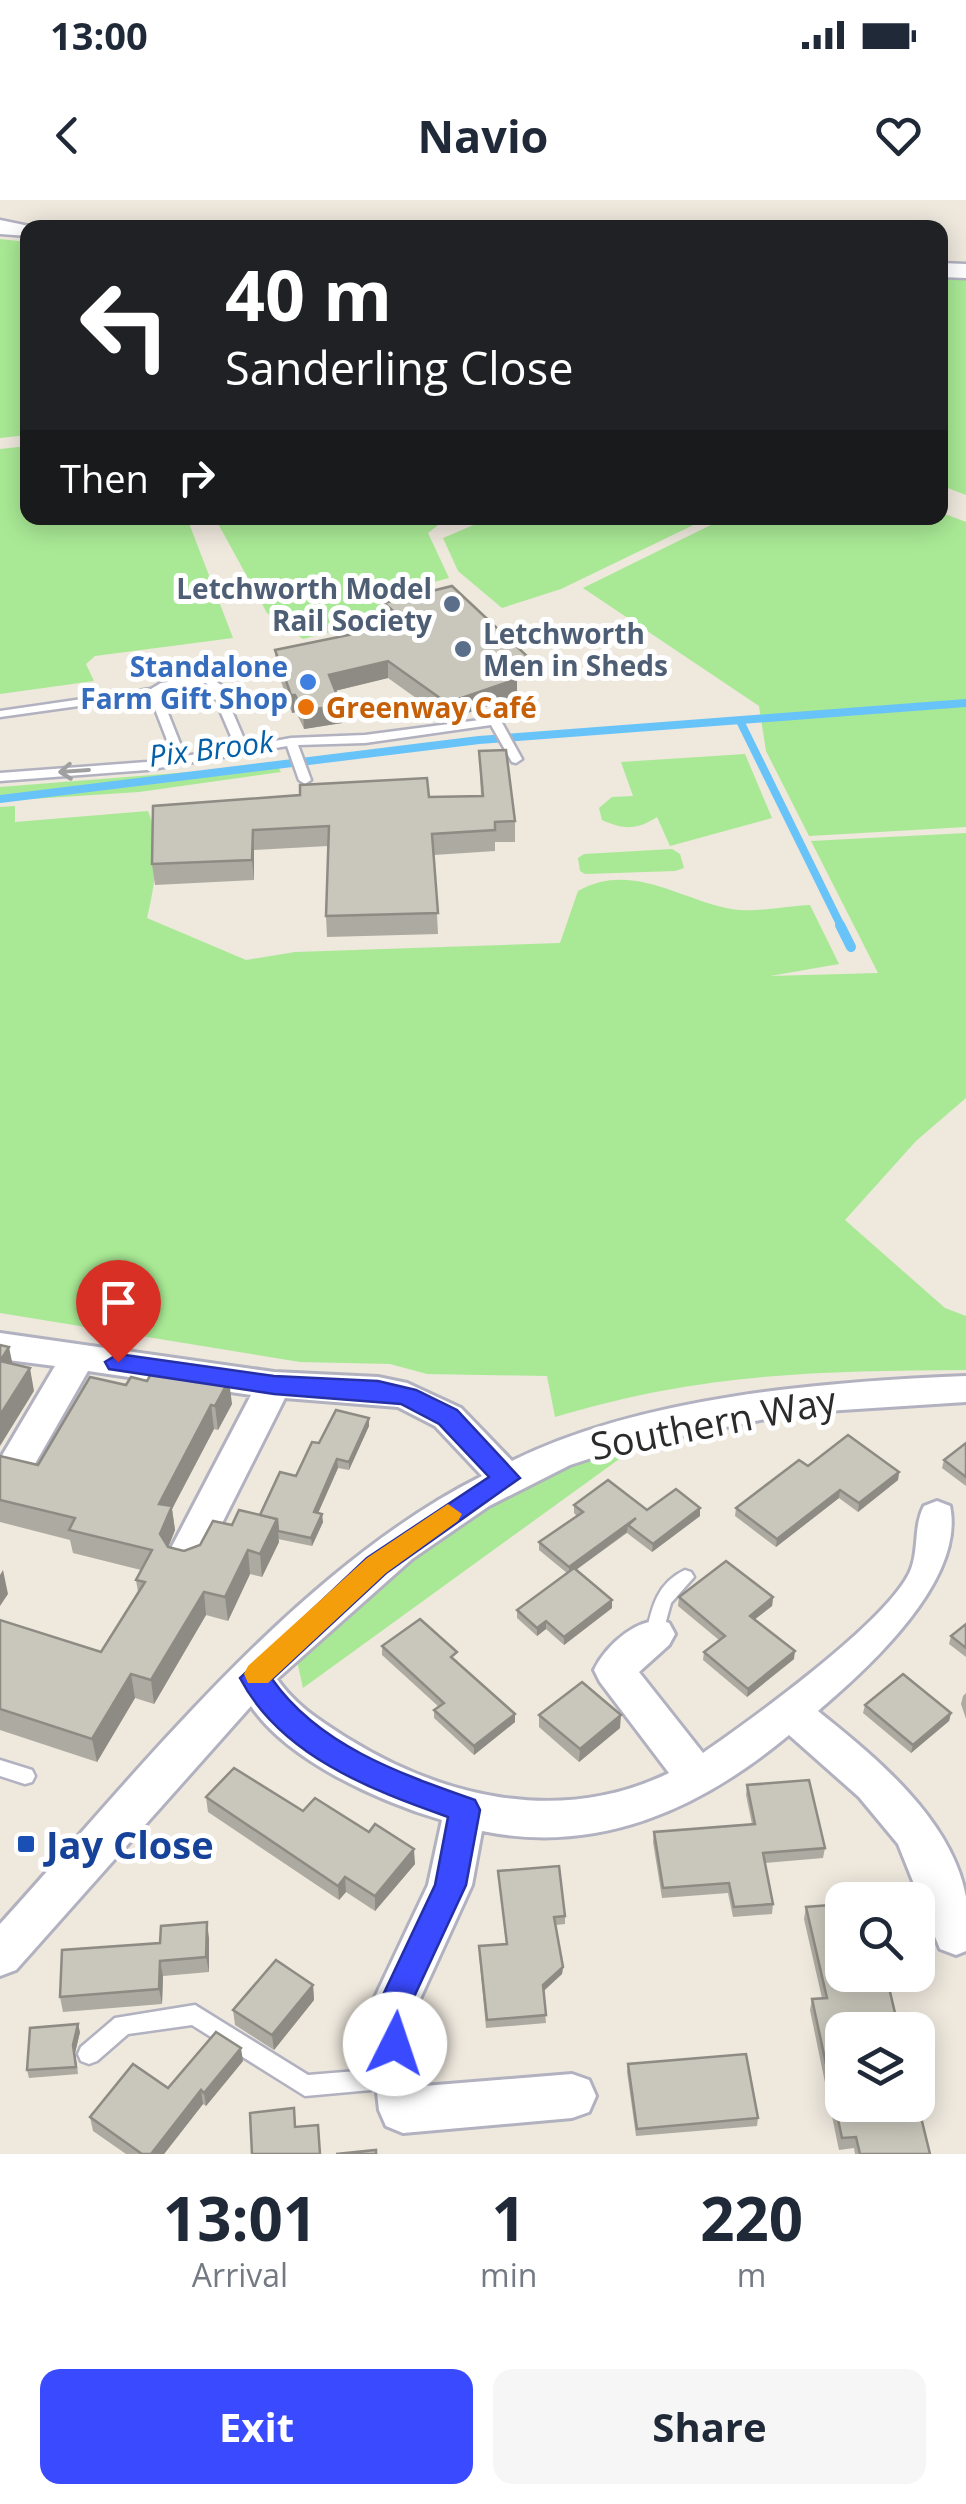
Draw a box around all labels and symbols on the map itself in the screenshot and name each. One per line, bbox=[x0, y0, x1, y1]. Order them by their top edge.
place label: Letchworth Model Rail Society bbox=[176, 569, 432, 639]
marker: Letchworth Model Rail Society bbox=[441, 593, 463, 615]
place label: Letchworth Men in Sheds bbox=[483, 614, 668, 684]
marker: Letchworth Men in Sheds bbox=[452, 638, 474, 660]
place label: Standalone Farm Gift Shop bbox=[80, 647, 288, 717]
marker: Standalone Farm Gift Shop bbox=[297, 671, 319, 693]
place label: Greenway Café bbox=[326, 688, 537, 726]
marker: Greenway Café bbox=[295, 696, 317, 718]
water label: Pix Brook bbox=[146, 720, 277, 776]
one-way arrow bbox=[58, 762, 90, 781]
pin bbox=[76, 1260, 161, 1363]
street label: Southern Way bbox=[586, 1373, 841, 1471]
place label: Jay Close bbox=[43, 1818, 214, 1870]
marker: Jay Close bbox=[15, 1833, 37, 1855]
position arrow bbox=[343, 1992, 447, 2096]

